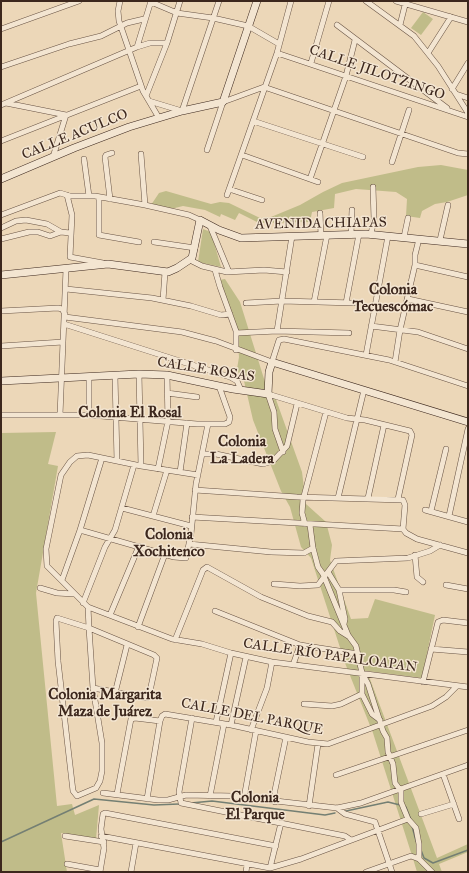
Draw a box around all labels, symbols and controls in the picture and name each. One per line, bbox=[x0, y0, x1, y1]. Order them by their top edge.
street label: CALLE JILOTZINGO bbox=[307, 42, 447, 104]
street label: CALLE ACULCO bbox=[19, 106, 131, 164]
street label: AVENIDA CHIAPAS bbox=[255, 214, 387, 234]
district label: Colonia Tecuescómac bbox=[353, 281, 433, 316]
street label: CALLE ROSAS bbox=[156, 354, 256, 386]
district label: Colonia El Rosal bbox=[78, 404, 182, 422]
district label: Colonia La Ladera bbox=[210, 433, 274, 468]
district label: Colonia Xochitenco bbox=[133, 526, 205, 561]
street label: CALLE RÍO PAPALOAPAN bbox=[242, 635, 418, 677]
district label: Colonia Margarita Maza de Juárez bbox=[48, 686, 162, 721]
street label: CALLE DEL PARQUE bbox=[180, 695, 324, 739]
district label: Colonia El Parque bbox=[225, 789, 285, 824]

